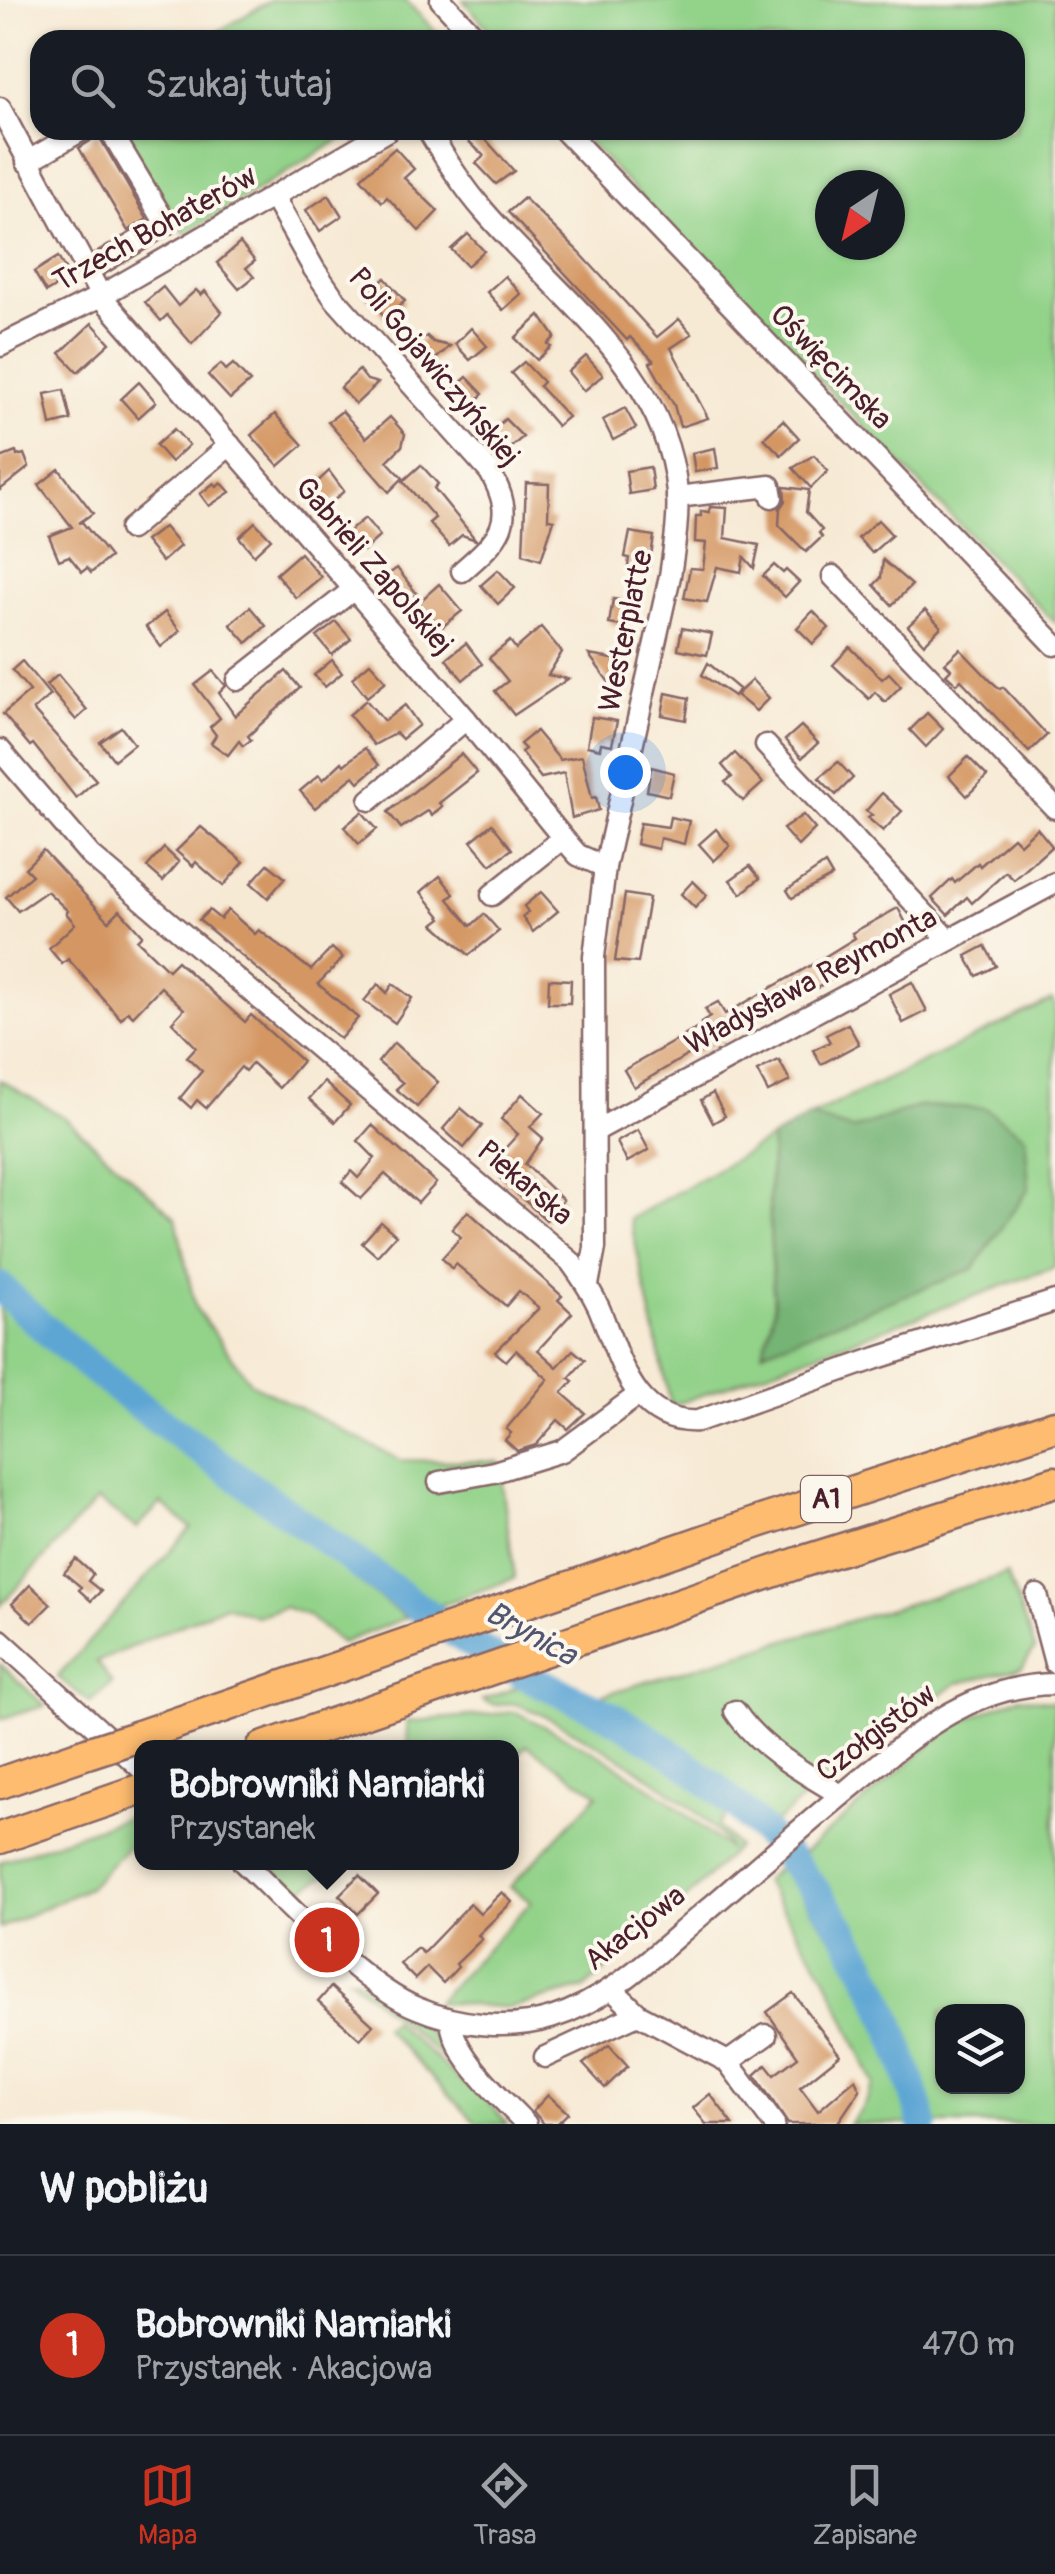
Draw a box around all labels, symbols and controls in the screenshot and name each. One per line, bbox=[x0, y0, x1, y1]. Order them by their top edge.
search box bbox=[30, 30, 1025, 140]
icon: search bbox=[65, 58, 120, 113]
text: Szukaj tutaj bbox=[145, 61, 333, 109]
street label: Trzech Bohaterów bbox=[47, 158, 263, 300]
north arrow bbox=[815, 170, 905, 260]
street label: Poli Gojawiczyńskiej bbox=[340, 260, 528, 474]
street label: Oświęcimska bbox=[762, 297, 900, 437]
street label: Gabrieli Zapolskiej bbox=[287, 470, 461, 662]
street label: Westerplatte bbox=[591, 546, 661, 715]
your location bbox=[600, 747, 651, 798]
street label: Władysława Reymonta bbox=[679, 899, 943, 1063]
street label: Piekarska bbox=[470, 1132, 580, 1234]
road number: A1 bbox=[801, 1476, 851, 1522]
water label: Brynica bbox=[478, 1593, 585, 1676]
street label: Czołgistów bbox=[809, 1676, 943, 1790]
popup bbox=[134, 1740, 519, 1870]
text: Bobrowniki Namiarki bbox=[169, 1761, 484, 1809]
text: Przystanek bbox=[169, 1809, 316, 1849]
street label: Akacjowa bbox=[577, 1877, 693, 1979]
pin: 1 bbox=[294, 1902, 360, 1978]
map controls bbox=[935, 2004, 1025, 2094]
button: layers bbox=[935, 2004, 1025, 2094]
text: W pobliżu bbox=[40, 2163, 208, 2215]
text: Bobrowniki Namiarki bbox=[135, 2301, 451, 2349]
text: 1 bbox=[66, 2325, 79, 2365]
text: 470 m bbox=[922, 2325, 1015, 2365]
text: Przystanek · Akacjowa bbox=[135, 2349, 432, 2389]
tab: Mapa bbox=[138, 2458, 197, 2553]
tab: Trasa bbox=[473, 2458, 537, 2553]
tab: Zapisane bbox=[812, 2458, 917, 2553]

